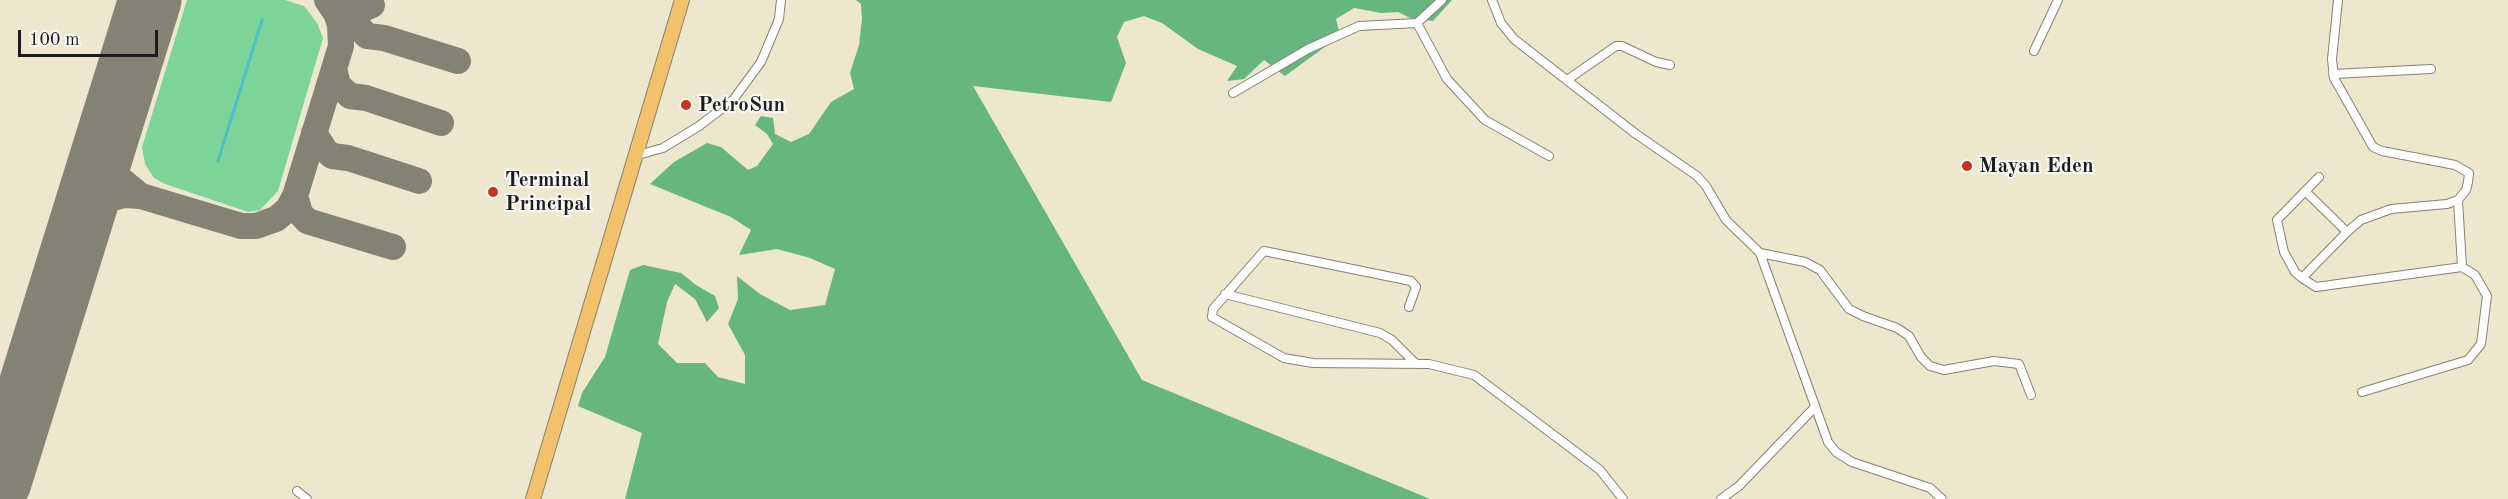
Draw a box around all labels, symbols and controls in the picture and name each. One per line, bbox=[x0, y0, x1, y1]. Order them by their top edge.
scale bar bbox=[21, 18, 160, 56]
text: 100 m bbox=[29, 31, 80, 49]
place label: PetroSun bbox=[698, 92, 785, 118]
marker: PetroSun bbox=[679, 98, 693, 112]
place label: Mayan Eden bbox=[1979, 153, 2094, 179]
marker: Mayan Eden bbox=[1960, 159, 1974, 173]
place label: Terminal Principal bbox=[505, 167, 591, 217]
marker: Terminal Principal bbox=[486, 185, 500, 199]

